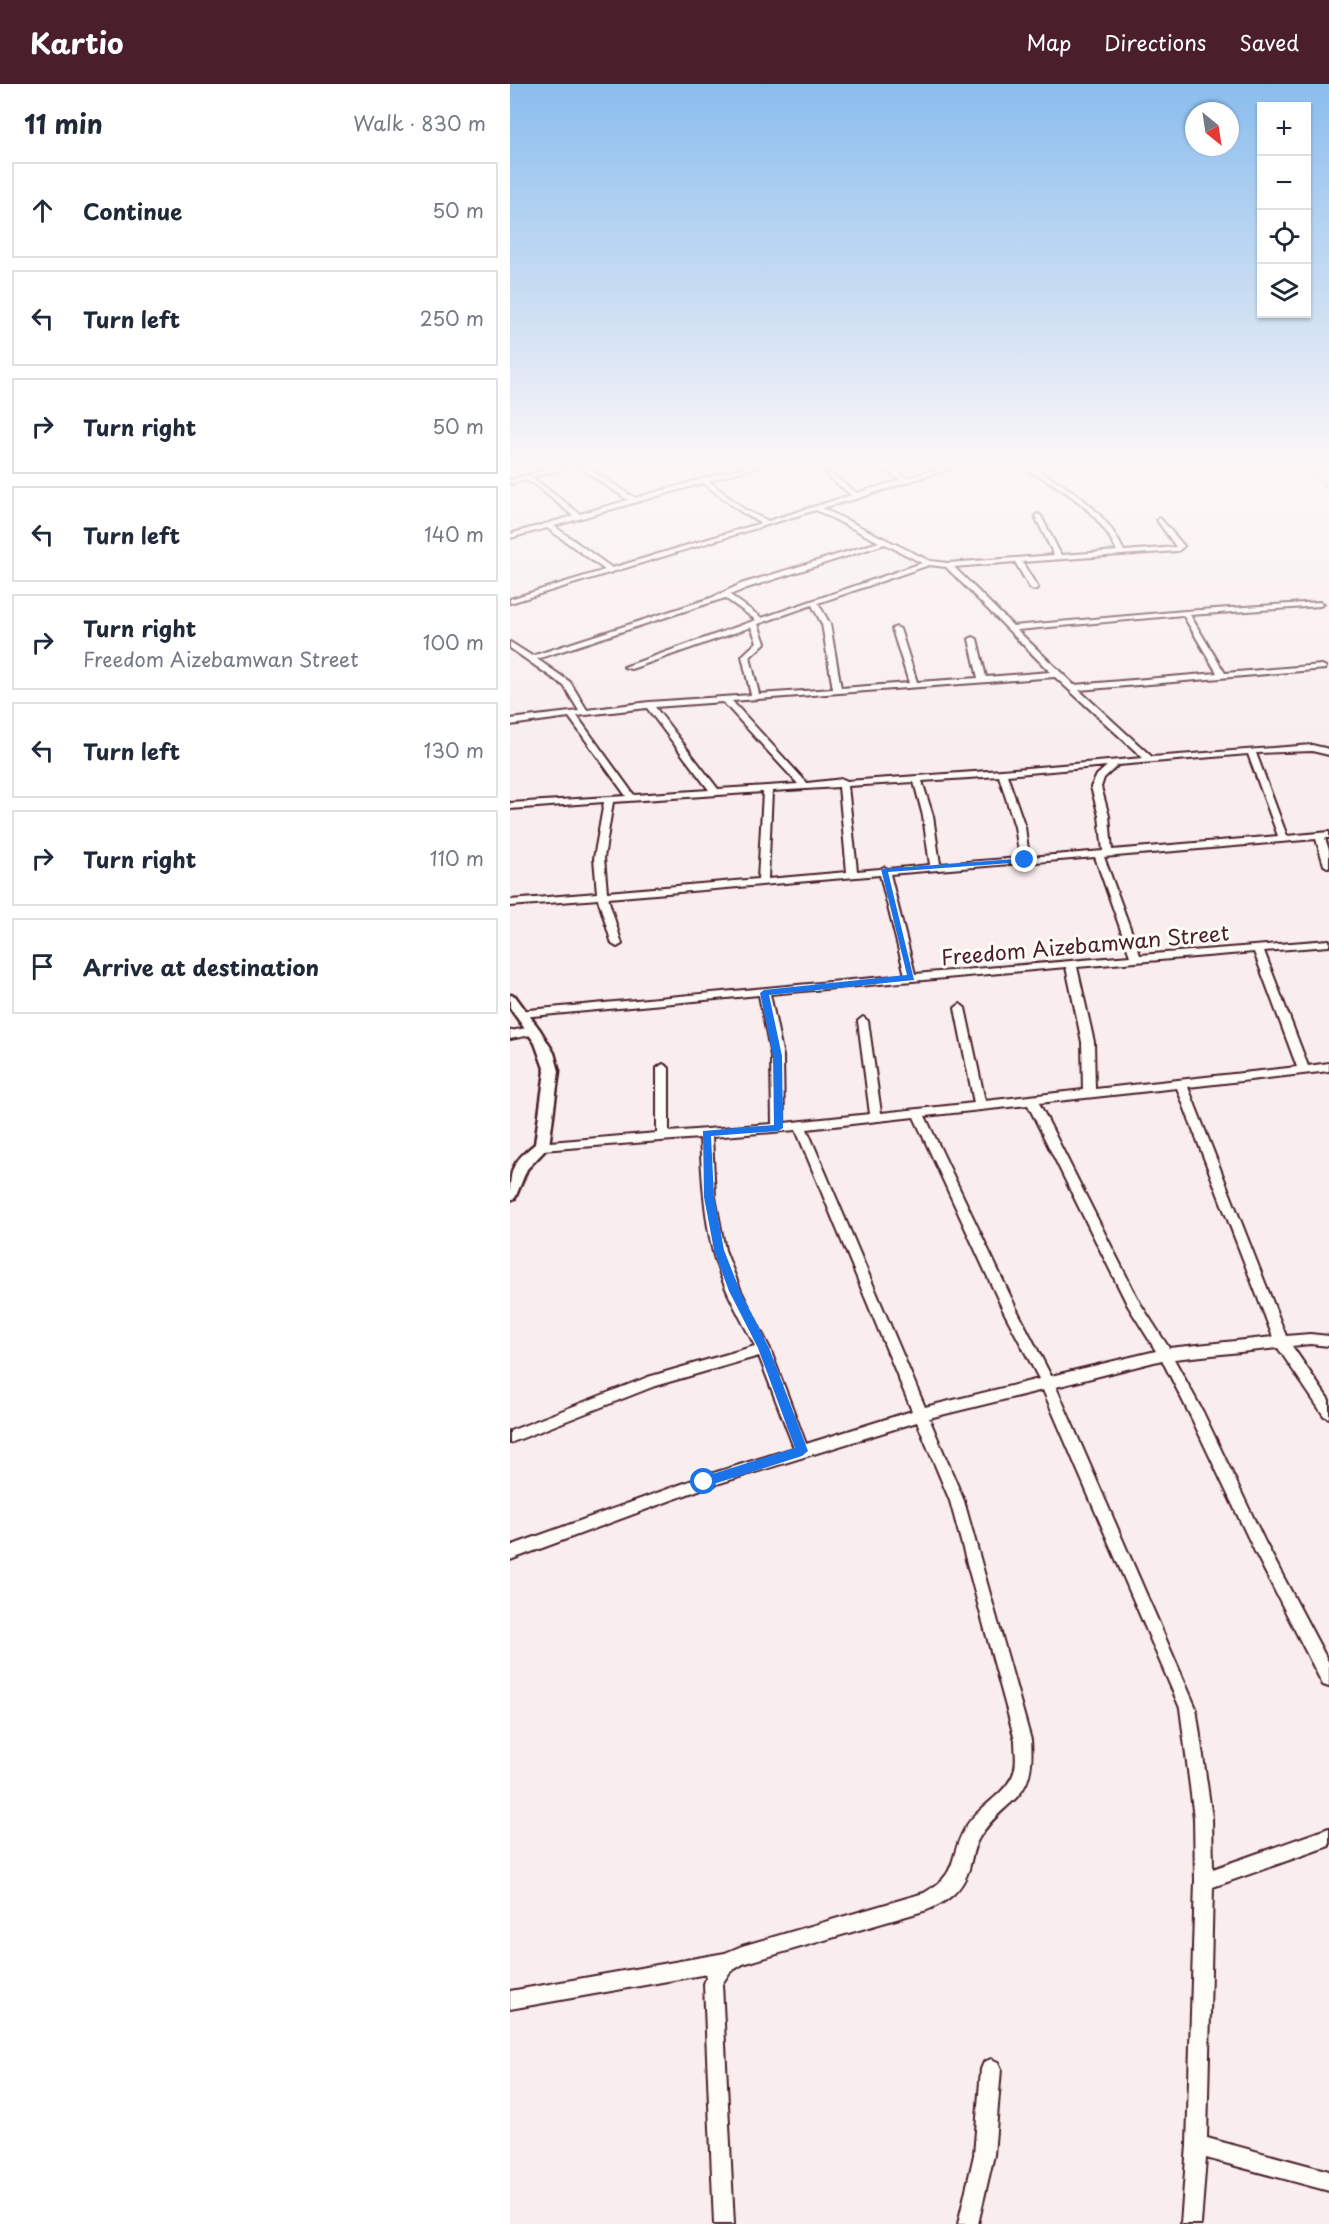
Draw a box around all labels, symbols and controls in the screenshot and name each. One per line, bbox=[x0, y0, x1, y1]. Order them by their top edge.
text: Kartio bbox=[30, 21, 124, 64]
text: Map bbox=[1026, 26, 1071, 58]
text: Directions bbox=[1104, 26, 1206, 58]
text: Saved bbox=[1239, 26, 1299, 58]
north arrow bbox=[1185, 102, 1239, 156]
map controls bbox=[1257, 102, 1311, 318]
button: + bbox=[1257, 102, 1311, 156]
text: 11 min bbox=[24, 104, 103, 143]
text: Walk · 830 m bbox=[353, 108, 486, 138]
button: − bbox=[1257, 156, 1311, 210]
icon: ahead bbox=[26, 194, 59, 227]
text: Continue bbox=[83, 194, 182, 227]
text: 50 m bbox=[432, 195, 484, 225]
button: locate bbox=[1257, 210, 1311, 264]
button: layers bbox=[1257, 264, 1311, 318]
icon: left bbox=[26, 302, 59, 335]
text: Turn left bbox=[83, 302, 180, 335]
text: 250 m bbox=[420, 303, 484, 333]
icon: right bbox=[26, 410, 59, 443]
text: Turn right bbox=[83, 410, 196, 443]
text: 50 m bbox=[432, 411, 484, 441]
icon: left bbox=[26, 518, 59, 551]
text: Turn left bbox=[83, 518, 180, 551]
text: 140 m bbox=[424, 519, 484, 549]
text: Turn right bbox=[83, 611, 196, 644]
icon: right bbox=[26, 626, 59, 659]
text: 100 m bbox=[423, 627, 484, 657]
text: Freedom Aizebamwan Street bbox=[83, 644, 359, 674]
icon: left bbox=[26, 734, 59, 767]
text: Turn left bbox=[83, 734, 180, 767]
text: 130 m bbox=[424, 735, 484, 765]
icon: right bbox=[26, 842, 59, 875]
text: Turn right bbox=[83, 842, 196, 875]
text: 110 m bbox=[430, 843, 484, 873]
route end bbox=[1011, 846, 1037, 872]
street label: Freedom Aizebamwan Street bbox=[940, 915, 1230, 973]
icon: arrive bbox=[26, 950, 59, 983]
text: Arrive at destination bbox=[83, 950, 319, 983]
route start bbox=[690, 1468, 716, 1494]

